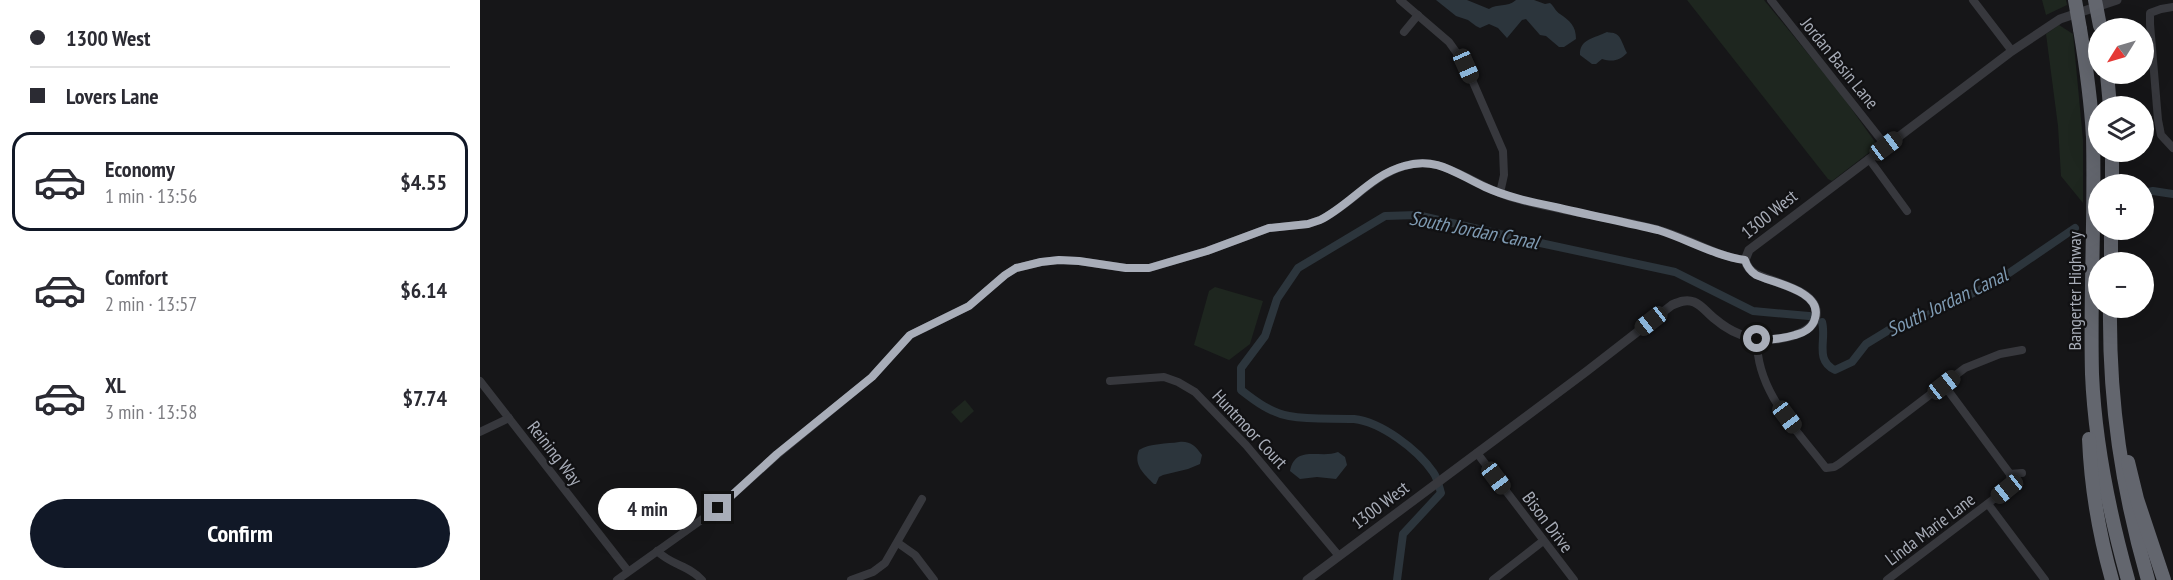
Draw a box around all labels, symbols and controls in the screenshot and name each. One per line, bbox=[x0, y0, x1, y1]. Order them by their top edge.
street label: Jordan Basin Lane bbox=[1796, 12, 1884, 113]
north arrow bbox=[2088, 18, 2154, 84]
map controls bbox=[2088, 18, 2154, 318]
text: 1300 West bbox=[66, 24, 150, 52]
car bbox=[1450, 46, 1482, 86]
text: Lovers Lane bbox=[66, 82, 159, 110]
button: layers bbox=[2088, 96, 2154, 162]
car bbox=[1866, 128, 1906, 164]
icon: car bbox=[33, 155, 87, 209]
text: Economy bbox=[105, 155, 175, 183]
text: $4.55 bbox=[400, 168, 447, 196]
button: + bbox=[2088, 174, 2154, 240]
text: 1 min · 13:56 bbox=[105, 183, 197, 209]
street label: 1300 West bbox=[1736, 184, 1802, 244]
water label: South Jordan Canal bbox=[1407, 205, 1543, 256]
street label: Bangerter Highway bbox=[2063, 231, 2086, 350]
button: − bbox=[2088, 252, 2154, 318]
water label: South Jordan Canal bbox=[1882, 260, 2014, 342]
icon: car bbox=[33, 263, 87, 317]
text: Comfort bbox=[105, 263, 168, 291]
text: $6.14 bbox=[400, 276, 447, 304]
text: 2 min · 13:57 bbox=[105, 291, 197, 317]
car bbox=[1631, 303, 1671, 339]
route start bbox=[1743, 325, 1770, 352]
car bbox=[1924, 367, 1964, 403]
icon: car bbox=[33, 371, 87, 425]
text: XL bbox=[105, 371, 126, 399]
text: $7.74 bbox=[402, 384, 447, 412]
street label: Huntmoor Court bbox=[1207, 385, 1293, 473]
car bbox=[1769, 397, 1805, 437]
text: 3 min · 13:58 bbox=[105, 399, 197, 425]
street label: Reining Way bbox=[523, 416, 588, 490]
car bbox=[1478, 458, 1514, 498]
car bbox=[1987, 471, 2027, 507]
street label: 1300 West bbox=[1347, 476, 1413, 534]
callout: 4 min bbox=[598, 487, 697, 529]
street label: Bison Drive bbox=[1518, 487, 1578, 557]
street label: Linda Marie Lane bbox=[1881, 488, 1979, 570]
route end bbox=[704, 494, 731, 521]
text: 4 min bbox=[627, 496, 668, 522]
button: Confirm bbox=[30, 499, 450, 568]

